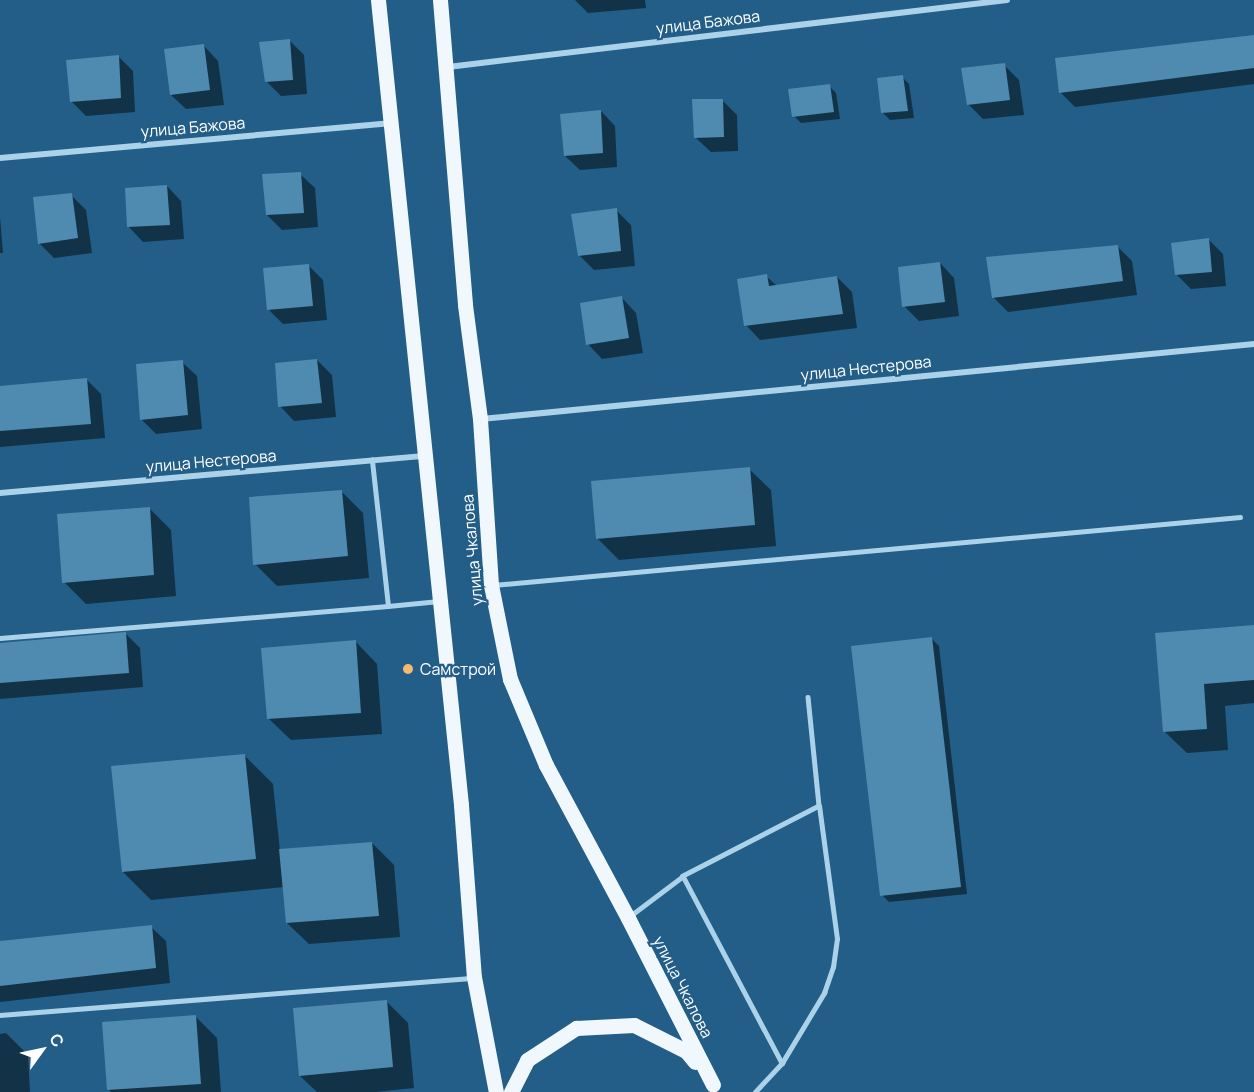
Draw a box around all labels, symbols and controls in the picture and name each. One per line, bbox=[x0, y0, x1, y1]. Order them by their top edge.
street label: улица Бажова bbox=[655, 6, 761, 38]
street label: улица Бажова bbox=[140, 113, 246, 141]
street label: улица Нестерова bbox=[800, 352, 932, 384]
street label: улица Нестерова bbox=[145, 446, 277, 476]
street label: улица Чкалова bbox=[458, 494, 486, 606]
place label: Самстрой bbox=[420, 659, 496, 679]
marker: Самстрой bbox=[401, 662, 415, 676]
street label: улица Чкалова bbox=[649, 933, 717, 1041]
north arrow bbox=[12, 1020, 72, 1080]
text: С bbox=[45, 1029, 70, 1051]

